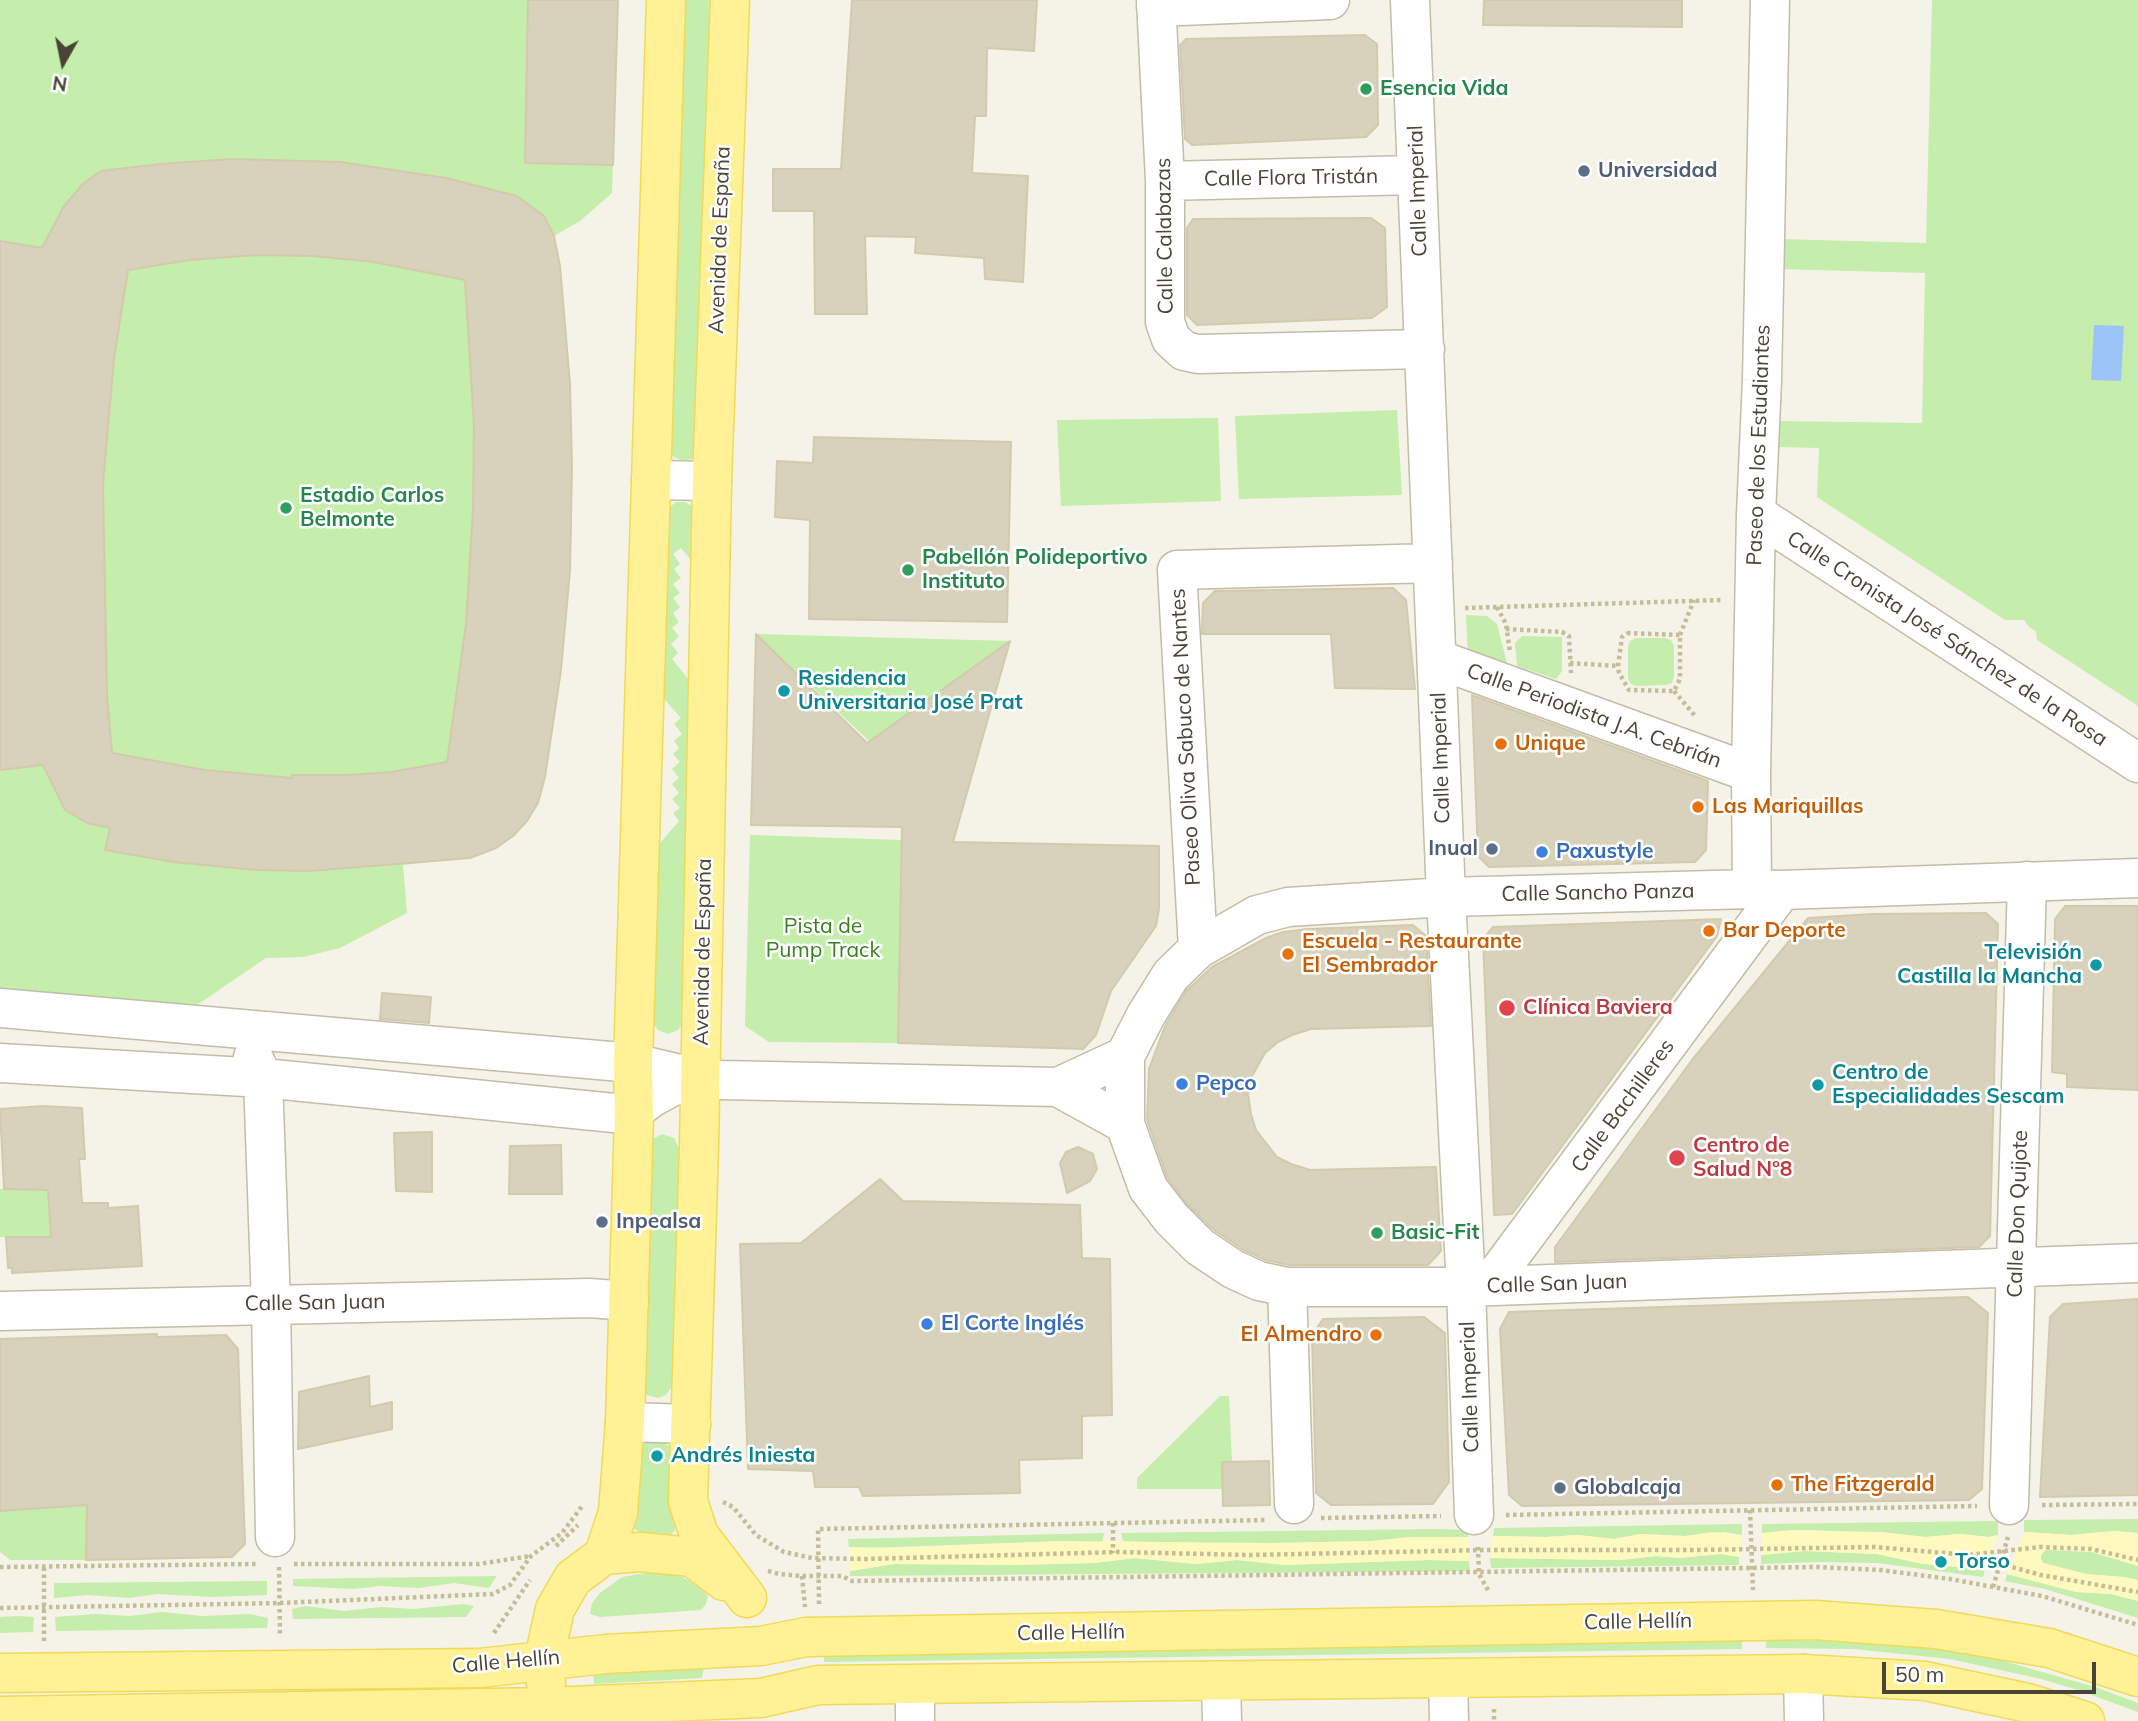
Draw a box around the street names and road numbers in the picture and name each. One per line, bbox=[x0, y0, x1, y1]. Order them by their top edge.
street label: Calle Imperial bbox=[1403, 125, 1433, 257]
street label: Avenida de España bbox=[704, 146, 736, 334]
street label: Calle Calabazas bbox=[1151, 157, 1179, 315]
street label: Calle Flora Tristán bbox=[1204, 164, 1378, 192]
street label: Paseo de los Estudiantes bbox=[1742, 324, 1776, 566]
street label: Calle Cronista José Sánchez de la Rosa bbox=[1782, 526, 2112, 752]
street label: Paseo Oliva Sabuco de Nantes bbox=[1166, 588, 1206, 886]
street label: Calle Periodista J.A. Cebrián bbox=[1463, 658, 1725, 774]
street label: Calle Imperial bbox=[1426, 692, 1456, 824]
street label: Avenida de España bbox=[689, 858, 717, 1046]
street label: Calle Sancho Panza bbox=[1501, 879, 1695, 907]
street label: Calle Bachilleres bbox=[1566, 1034, 1680, 1178]
street label: Calle Don Quijote bbox=[2002, 1130, 2034, 1298]
street label: Calle San Juan bbox=[1486, 1269, 1628, 1299]
street label: Calle San Juan bbox=[244, 1289, 386, 1317]
street label: Calle Imperial bbox=[1455, 1321, 1485, 1453]
street label: Calle Hellín bbox=[1584, 1608, 1692, 1636]
street label: Calle Hellín bbox=[1017, 1619, 1125, 1647]
street label: Calle Hellín bbox=[451, 1645, 561, 1679]

